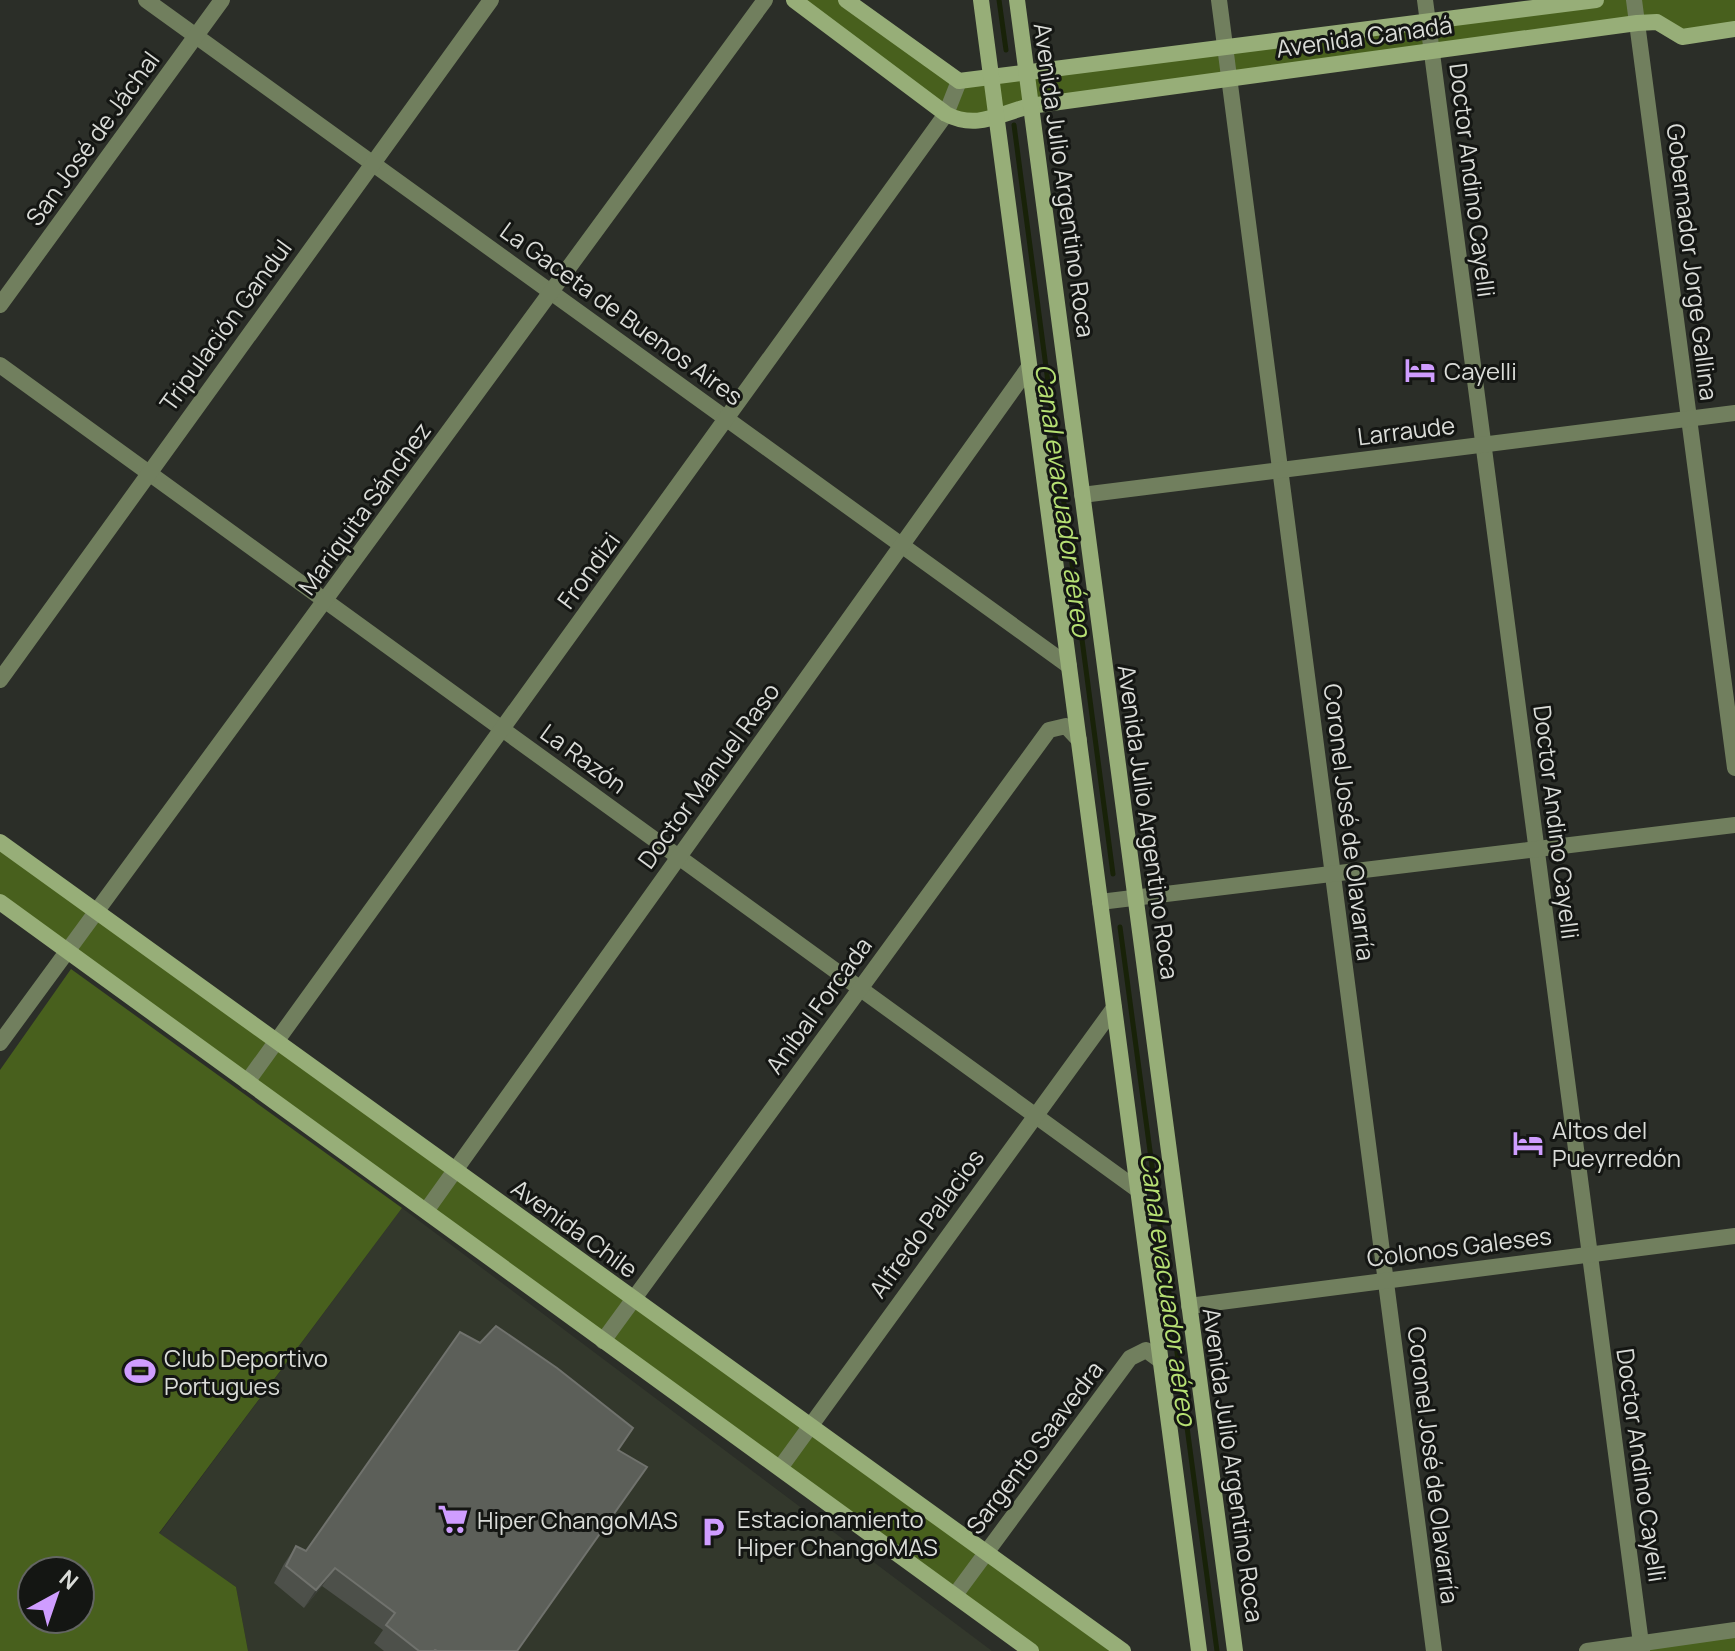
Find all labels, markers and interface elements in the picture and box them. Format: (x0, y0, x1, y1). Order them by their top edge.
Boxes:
street label: Avenida Canadá (1274, 7, 1454, 65)
street label: Avenida Julio Argentino Roca (1027, 21, 1103, 339)
street label: San José de Jáchal (18, 44, 166, 232)
street label: Doctor Andino Cayelli (1442, 61, 1504, 299)
street label: Gobernador Jorge Gallina (1660, 122, 1726, 402)
street label: La Gaceta de Buenos Aires (494, 214, 750, 412)
street label: Tripulación Gandul (151, 232, 299, 418)
hotel icon: Cayelli (1403, 353, 1437, 387)
place label: Cayelli (1444, 354, 1517, 387)
water label: Canal evacuador aéreo (1027, 361, 1101, 640)
street label: Larraude (1355, 408, 1457, 452)
street label: Mariquita Sánchez (290, 415, 438, 601)
street label: Frondizi (549, 525, 627, 615)
street label: Avenida Julio Argentino Roca (1111, 663, 1187, 981)
street label: Doctor Manuel Raso (629, 675, 787, 875)
street label: Coronel José de Olavarría (1317, 681, 1383, 963)
street label: Doctor Andino Cayelli (1526, 703, 1588, 941)
street label: La Razón (534, 716, 634, 800)
street label: Aníbal Forcada (757, 930, 879, 1080)
place label: Altos del Pueyrredón (1552, 1113, 1681, 1174)
hotel icon: Altos del Pueyrredón (1511, 1126, 1545, 1160)
street label: Alfredo Palacios (861, 1142, 991, 1304)
water label: Canal evacuador aéreo (1132, 1150, 1206, 1429)
street label: Avenida Chile (505, 1171, 645, 1285)
street label: Colonos Galeses (1365, 1218, 1553, 1274)
street label: Avenida Julio Argentino Roca (1196, 1306, 1272, 1624)
street label: Coronel José de Olavarría (1401, 1324, 1467, 1606)
place label: Club Deportivo Portugues (164, 1341, 328, 1402)
street label: Doctor Andino Cayelli (1609, 1346, 1675, 1584)
sports icon: Club Deportivo Portugues (123, 1354, 157, 1388)
street label: Sargento Saavedra (958, 1354, 1110, 1540)
supermarket icon: Hiper ChangoMAS (436, 1502, 470, 1536)
place label: Estacionamiento Hiper ChangoMAS (737, 1502, 938, 1563)
place label: Hiper ChangoMAS (477, 1503, 678, 1536)
parking icon: Estacionamiento Hiper ChangoMAS (696, 1515, 730, 1549)
north arrow (16, 1555, 96, 1635)
text: N (53, 1563, 85, 1596)

